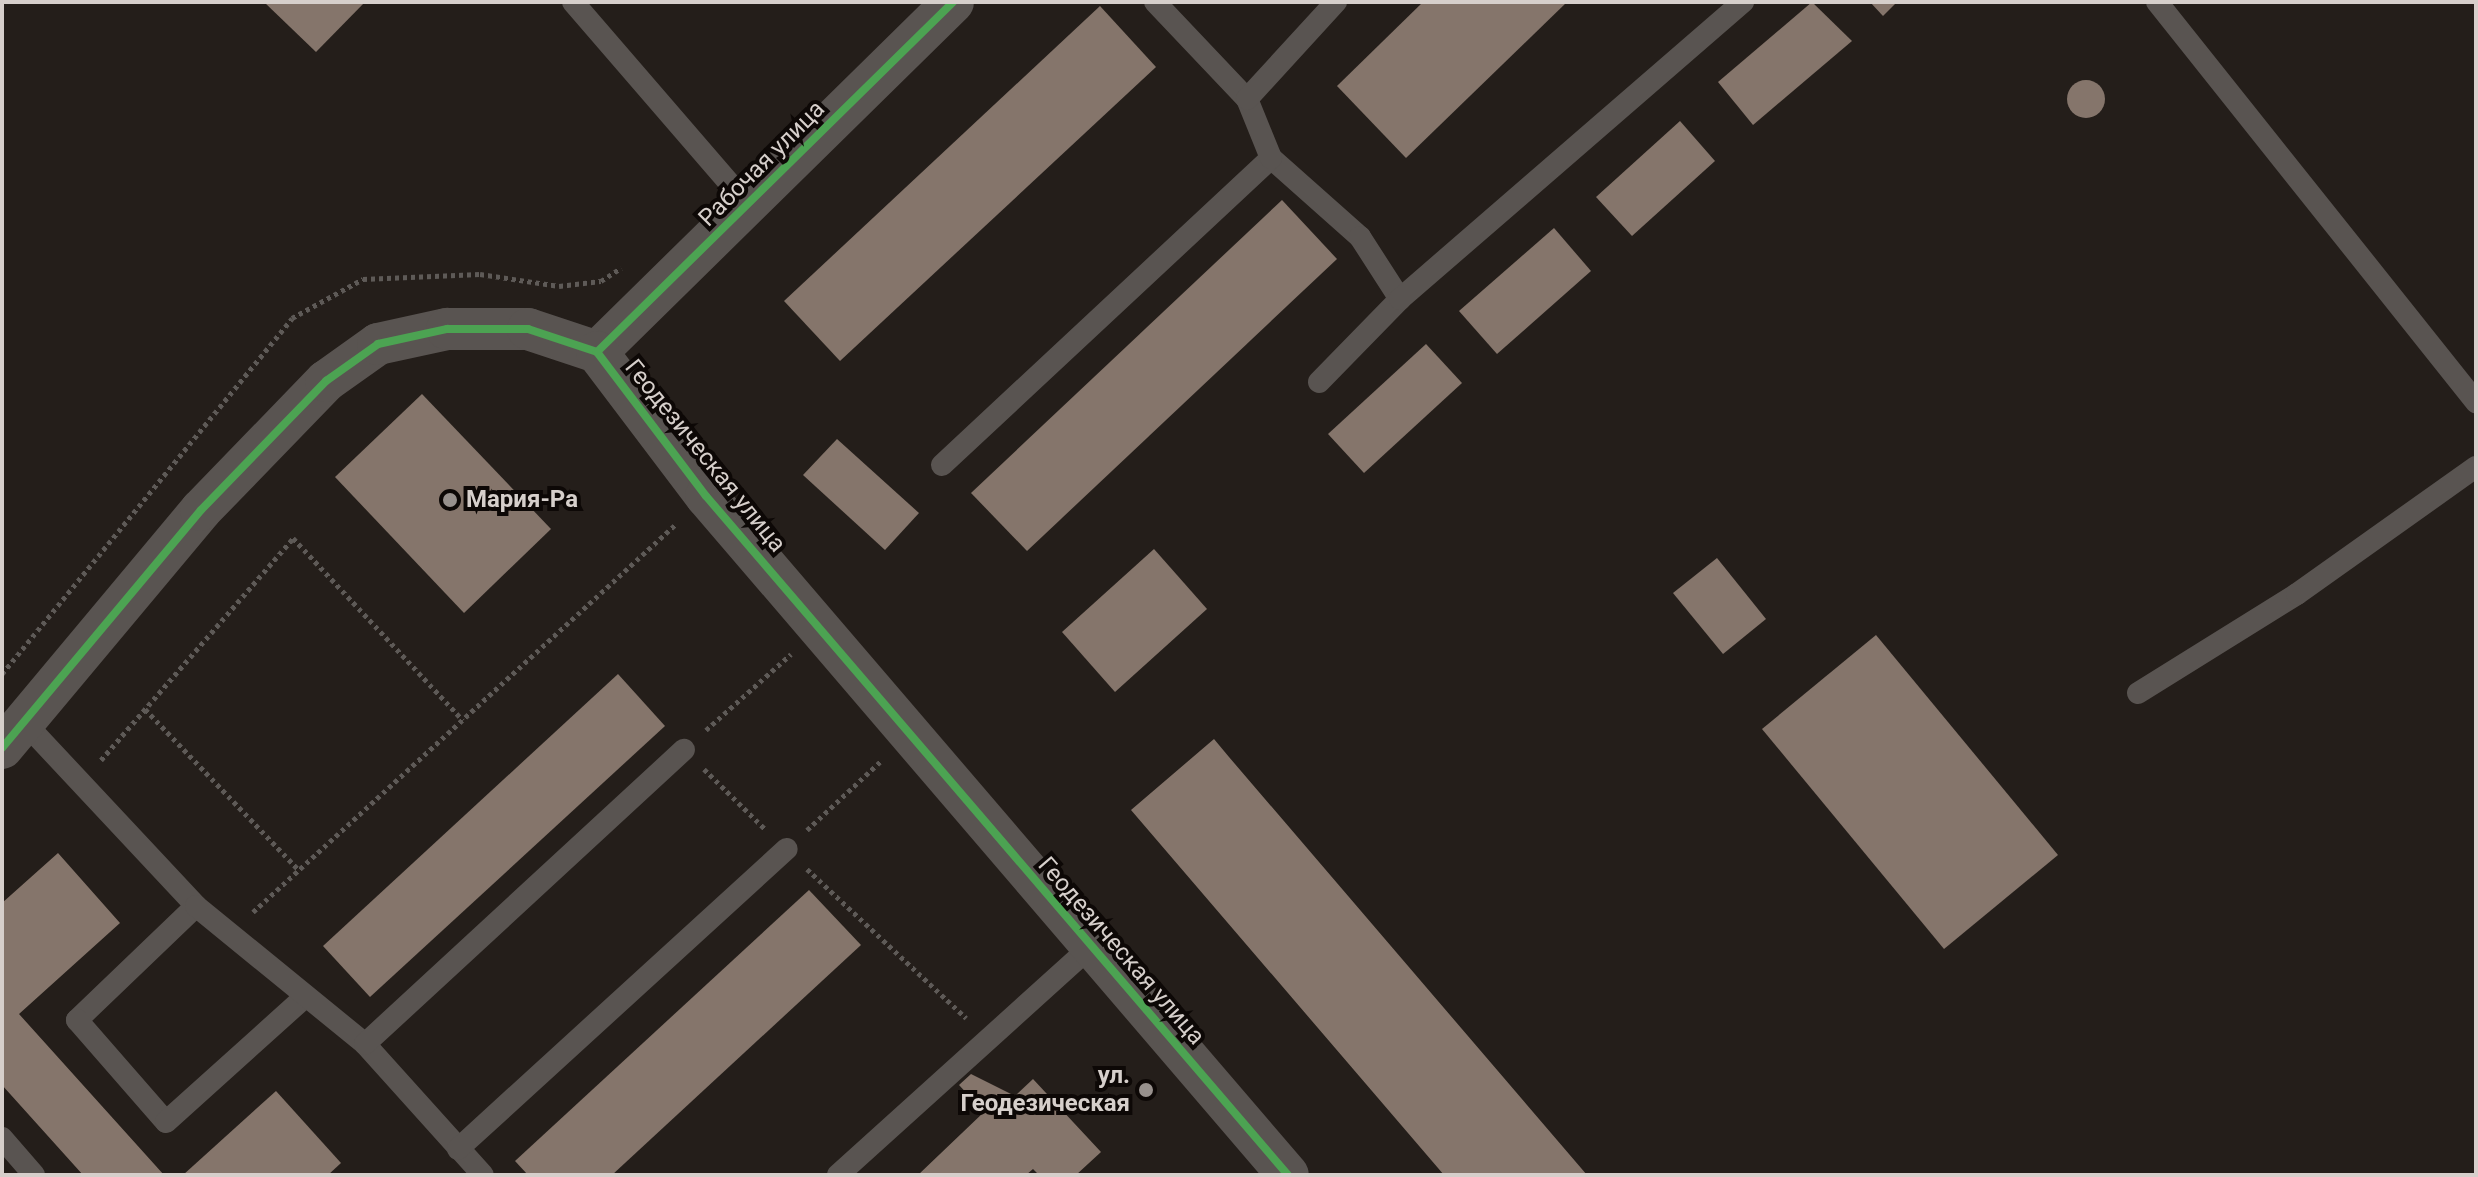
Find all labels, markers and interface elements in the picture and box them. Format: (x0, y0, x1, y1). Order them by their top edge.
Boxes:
street label: Рабочая улица (693, 95, 831, 233)
street label: Геодезическая улица (618, 354, 792, 558)
place label: Мария-Ра (466, 486, 578, 514)
marker: Мария-Ра (441, 491, 459, 509)
street label: Геодезическая улица (1032, 851, 1210, 1051)
place label: ул. Геодезическая (960, 1062, 1130, 1118)
marker: ул. Геодезическая (1137, 1081, 1155, 1099)

